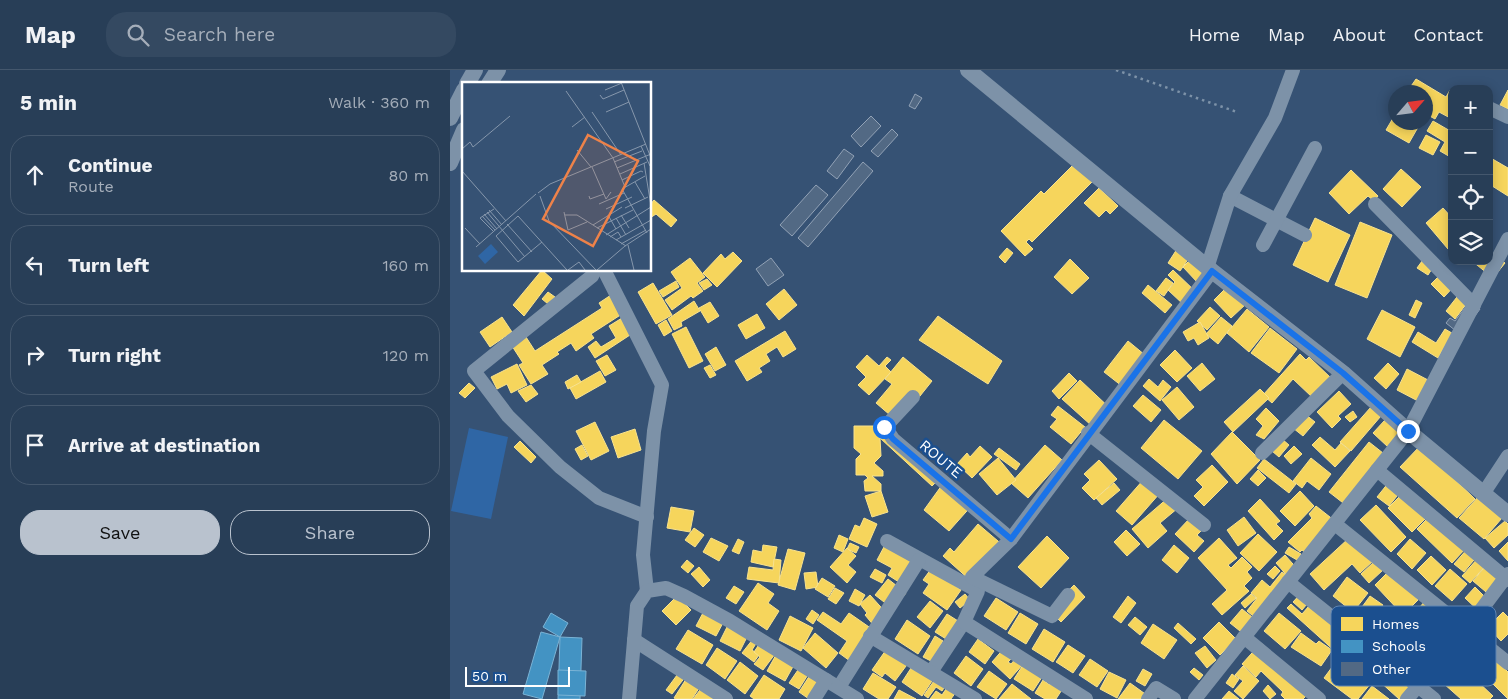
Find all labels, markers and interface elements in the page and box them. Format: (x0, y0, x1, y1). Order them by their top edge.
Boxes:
search box (106, 12, 456, 57)
text: Map (25, 21, 76, 49)
icon: search (124, 21, 152, 49)
text: Search here (164, 23, 275, 46)
text: Home (1189, 24, 1240, 45)
text: Map (1268, 24, 1305, 45)
text: About (1333, 24, 1385, 45)
text: Contact (1413, 24, 1483, 45)
inset map (462, 82, 651, 271)
north arrow (1388, 85, 1433, 130)
map controls (1448, 85, 1493, 265)
button: + (1448, 85, 1493, 130)
text: 5 min (20, 90, 77, 115)
text: Walk · 360 m (328, 93, 430, 112)
button: − (1448, 130, 1493, 175)
text: Continue (68, 154, 152, 177)
icon: ahead (21, 161, 49, 189)
text: 80 m (388, 166, 429, 185)
button: locate (1448, 175, 1493, 220)
text: Route (68, 177, 114, 196)
button: layers (1448, 220, 1493, 265)
icon: left (21, 251, 49, 279)
text: Turn left (68, 254, 149, 277)
text: 160 m (382, 256, 429, 275)
icon: right (21, 341, 49, 369)
text: Turn right (68, 344, 161, 367)
text: 120 m (383, 346, 429, 365)
route start (873, 416, 896, 439)
route end (1397, 420, 1420, 443)
icon: arrive (21, 431, 49, 459)
text: Arrive at destination (68, 434, 260, 457)
street label: ROUTE (916, 436, 966, 482)
button: Save (20, 510, 220, 555)
button: Share (230, 510, 430, 555)
legend (1331, 606, 1496, 686)
text: Homes (1372, 616, 1419, 632)
text: Schools (1372, 638, 1426, 654)
text: Other (1372, 661, 1411, 677)
scale bar (465, 664, 570, 687)
text: 50 m (472, 668, 507, 684)

